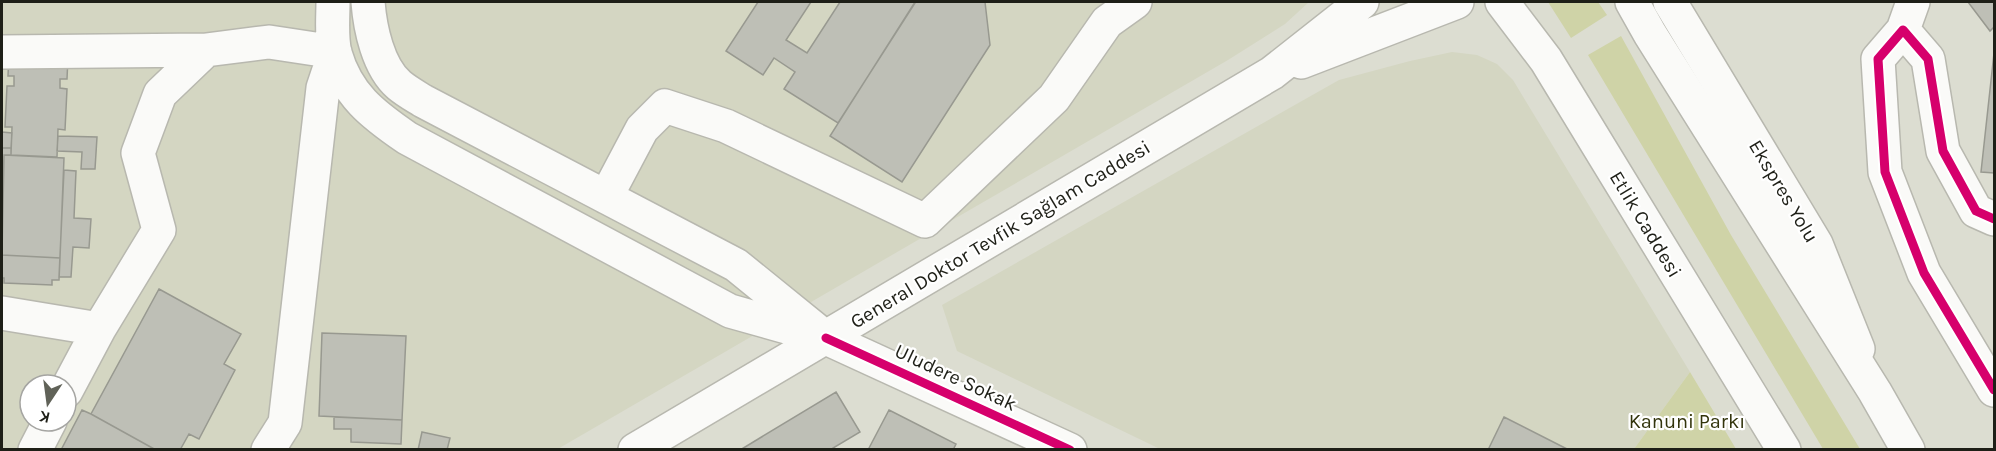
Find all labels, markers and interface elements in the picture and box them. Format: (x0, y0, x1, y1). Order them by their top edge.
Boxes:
street label: General Doktor Tevfik Sağlam Caddesi (846, 136, 1154, 333)
street label: Ekspres Yolu (1744, 136, 1823, 247)
street label: Etlik Caddesi (1605, 167, 1686, 282)
street label: Uludere Sokak (891, 339, 1020, 416)
north arrow (18, 373, 78, 433)
text: K (37, 407, 52, 428)
park label: Kanuni Parkı (1629, 410, 1745, 433)

